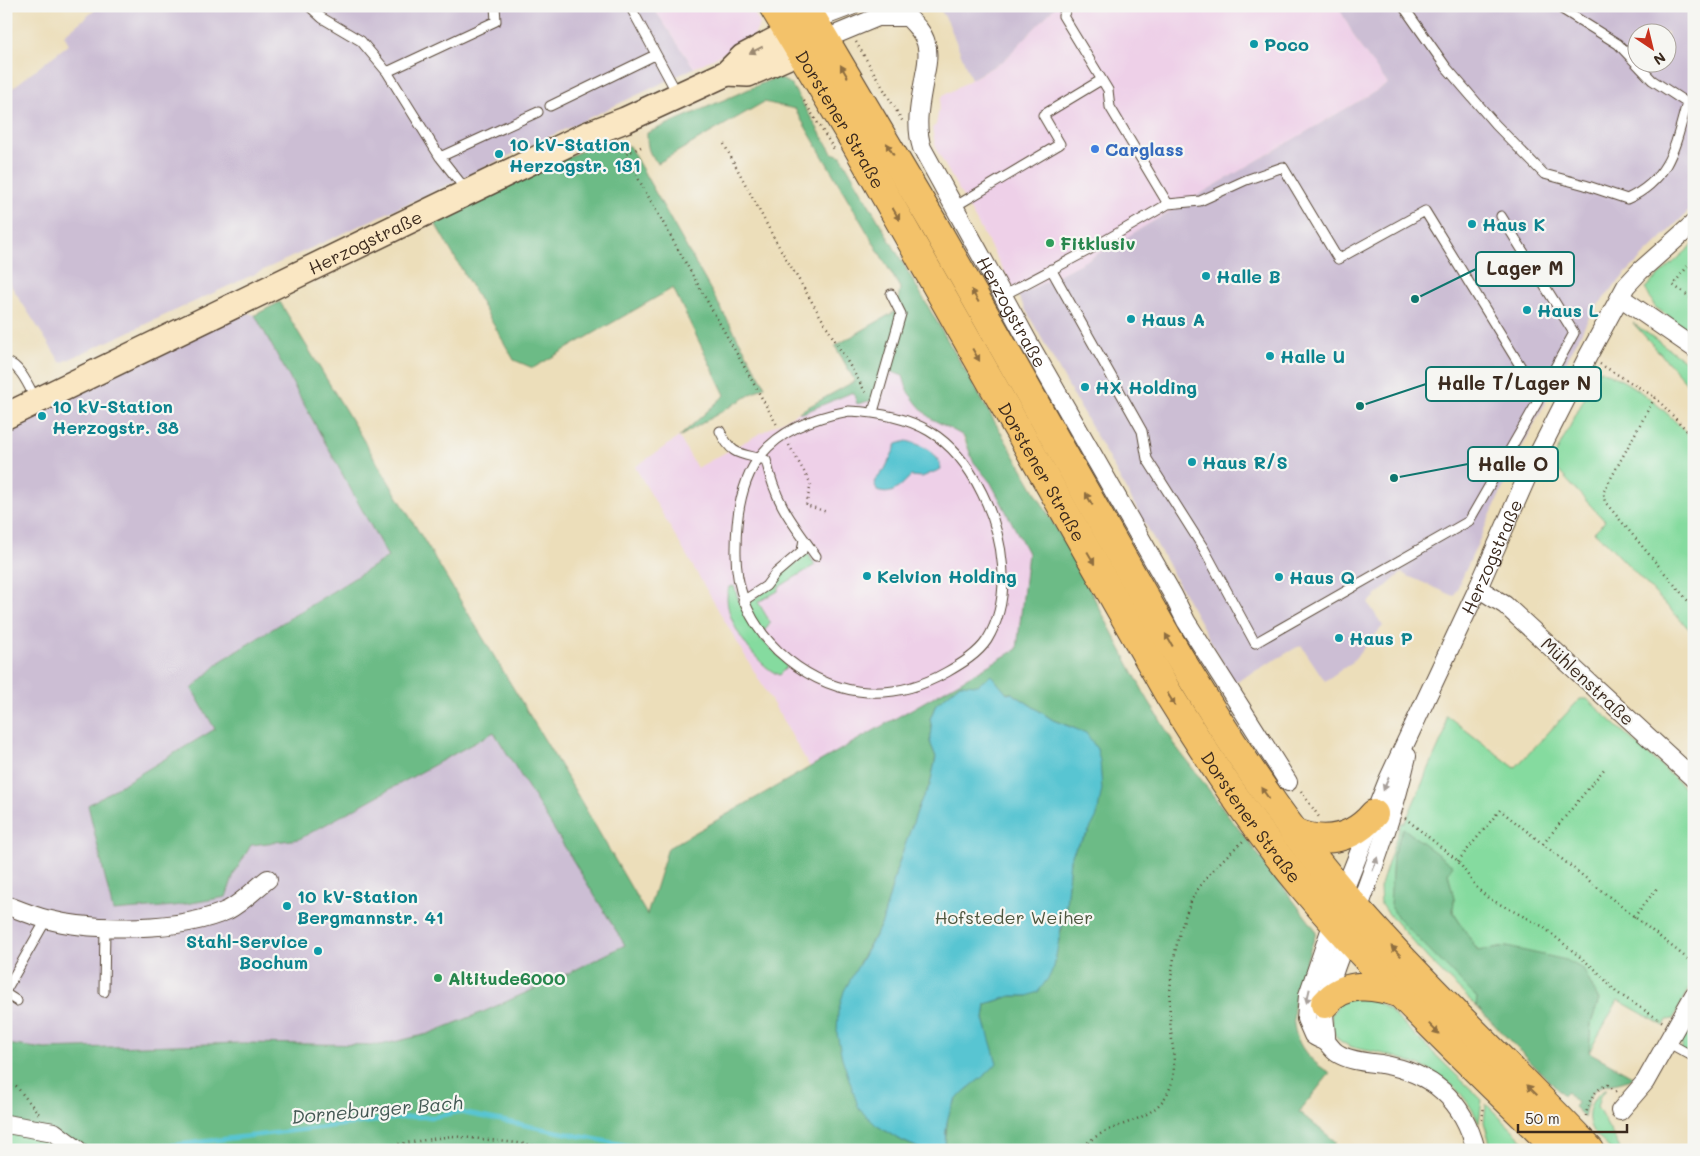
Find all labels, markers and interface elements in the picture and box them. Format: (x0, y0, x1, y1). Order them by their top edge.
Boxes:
north arrow (1628, 22, 1678, 72)
place label: Poco (1264, 32, 1309, 56)
marker: Poco (1248, 38, 1260, 50)
one-way arrow (748, 46, 763, 54)
street label: Dorstener Straße (790, 46, 891, 193)
text: N (1650, 48, 1670, 70)
one-way arrow (839, 64, 848, 77)
place label: 10 kV-Station Herzogstr. 131 (509, 132, 641, 177)
place label: Carglass (1105, 137, 1184, 161)
one-way arrow (885, 142, 894, 155)
marker: Carglass (1089, 143, 1101, 155)
marker: 10 kV-Station Herzogstr. 131 (493, 148, 505, 160)
street label: Herzogstraße (304, 204, 426, 280)
one-way arrow (892, 207, 900, 222)
place label: Haus K (1482, 212, 1545, 236)
marker: Haus K (1466, 218, 1478, 230)
place label: Fitklusiv (1060, 231, 1136, 255)
marker: Fitklusiv (1044, 237, 1056, 249)
street label: Herzogstraße (972, 252, 1052, 372)
callout: Lager M (1476, 252, 1574, 286)
text: Lager M (1486, 255, 1564, 280)
place label: Halle B (1216, 264, 1281, 288)
marker: Halle B (1200, 270, 1212, 282)
one-way arrow (971, 289, 979, 304)
place label: Haus L (1537, 298, 1599, 322)
marker: Haus L (1521, 304, 1533, 316)
place label: Haus A (1141, 307, 1205, 331)
marker: Haus A (1125, 313, 1137, 325)
place label: Halle U (1280, 344, 1345, 368)
one-way arrow (972, 348, 980, 363)
marker: Halle U (1264, 350, 1276, 362)
callout: Halle T/Lager N (1426, 367, 1601, 401)
text: Halle T/Lager N (1437, 370, 1591, 395)
place label: HX Holding (1095, 375, 1197, 399)
marker: HX Holding (1079, 381, 1091, 393)
place label: 10 kV-Station Herzogstr. 38 (52, 394, 179, 439)
street label: Dorstener Straße (993, 398, 1091, 546)
marker: 10 kV-Station Herzogstr. 38 (36, 410, 48, 422)
callout: Halle O (1468, 447, 1558, 481)
place label: Haus R/S (1202, 450, 1288, 474)
text: Halle O (1478, 451, 1548, 476)
marker: Haus R/S (1186, 456, 1198, 468)
one-way arrow (1085, 492, 1093, 506)
street label: Herzogstraße (1455, 495, 1528, 618)
one-way arrow (1087, 550, 1095, 565)
place label: Kelvion Holding (877, 564, 1017, 588)
place label: Haus Q (1289, 565, 1355, 589)
marker: Kelvion Holding (861, 570, 873, 582)
marker: Haus Q (1273, 571, 1285, 583)
place label: Haus P (1349, 626, 1413, 650)
street label: Mühlenstraße (1536, 631, 1640, 731)
marker: Haus P (1333, 632, 1345, 644)
one-way arrow (1164, 634, 1173, 647)
one-way arrow (1167, 692, 1176, 705)
street label: Dorstener Straße (1196, 747, 1307, 888)
one-way arrow (1382, 777, 1390, 791)
one-way arrow (1260, 786, 1270, 799)
one-way arrow (1371, 856, 1379, 871)
place label: 10 kV-Station Bergmannstr. 41 (297, 884, 444, 929)
marker: 10 kV-Station Bergmannstr. 41 (281, 900, 293, 912)
park label: Hofsteder Weiher (935, 905, 1093, 929)
place label: Stahl-Service Bochum (186, 929, 308, 974)
marker: Stahl-Service Bochum (312, 945, 324, 957)
one-way arrow (1390, 945, 1402, 957)
place label: Altitude6000 (448, 966, 566, 990)
marker: Altitude6000 (432, 972, 444, 984)
one-way arrow (1304, 988, 1312, 1003)
one-way arrow (1428, 1023, 1440, 1035)
one-way arrow (1526, 1084, 1538, 1096)
water label: Dorneburger Bach (290, 1089, 464, 1129)
scale bar (1518, 1101, 1626, 1133)
text: 50 m (1525, 1108, 1560, 1128)

